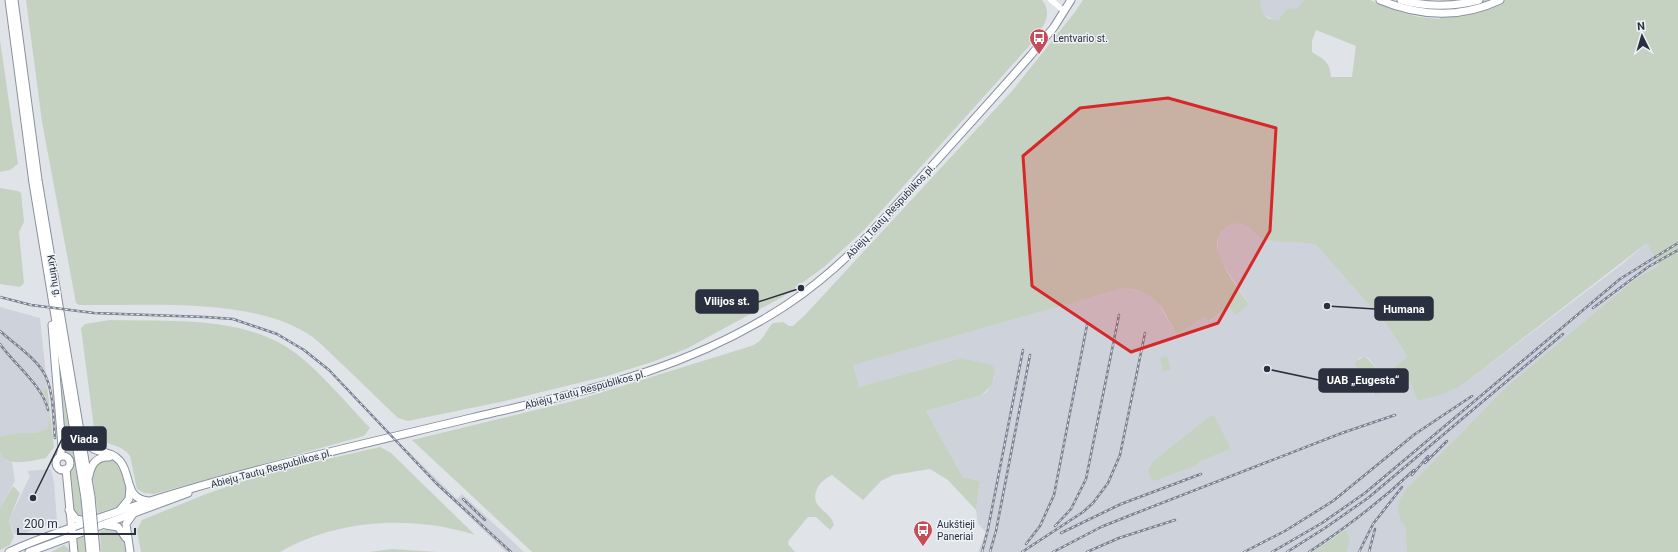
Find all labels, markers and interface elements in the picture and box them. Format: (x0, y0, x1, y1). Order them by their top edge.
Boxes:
north arrow (1622, 16, 1662, 56)
text: N (1637, 20, 1646, 33)
bus stop icon: Lentvario st. (1028, 27, 1050, 55)
place label: Lentvario st. (1053, 33, 1108, 44)
street label: Abiejų Tautų Respublikos pl. (844, 162, 937, 261)
street label: Kirtimų g. (45, 254, 64, 298)
callout: Vilijos st. (696, 290, 758, 313)
text: Vilijos st. (704, 295, 750, 308)
callout: Humana (1375, 297, 1433, 320)
text: Humana (1383, 303, 1425, 316)
street label: Abiejų Tautų Respublikos pl. (523, 368, 647, 411)
callout: UAB „Eugesta“ (1319, 369, 1408, 392)
text: UAB „Eugesta“ (1327, 374, 1400, 387)
callout: Viada (62, 427, 106, 450)
text: Viada (70, 433, 98, 446)
street label: Abiejų Tautų Respublikos pl. (209, 447, 333, 490)
scale bar (18, 510, 135, 536)
text: 200 m (24, 517, 58, 531)
bus stop icon: Aukštieji Paneriai (912, 519, 934, 547)
place label: Aukštieji Paneriai (937, 519, 975, 542)

